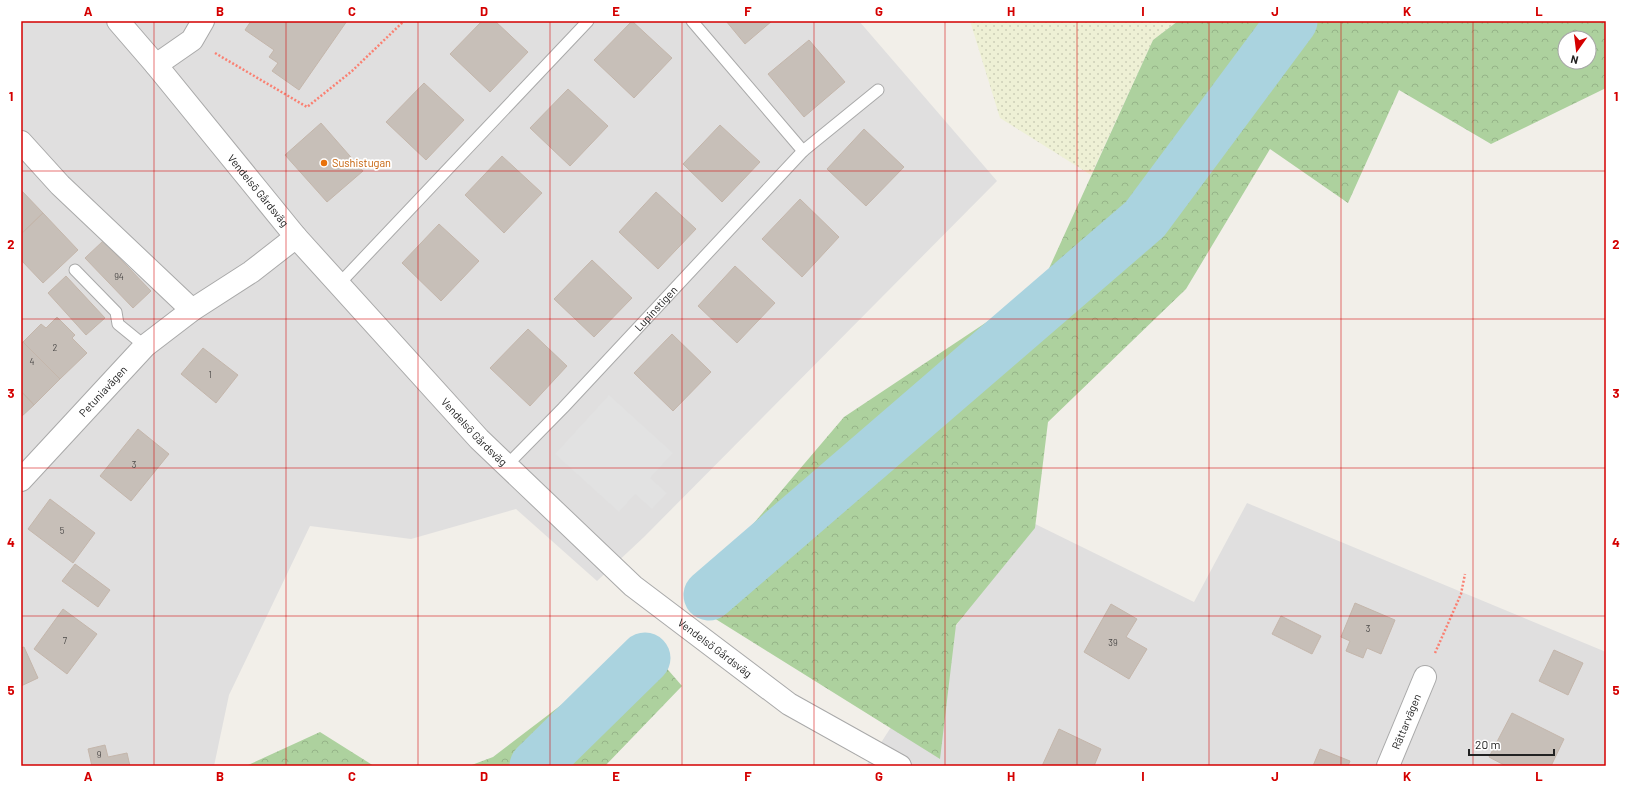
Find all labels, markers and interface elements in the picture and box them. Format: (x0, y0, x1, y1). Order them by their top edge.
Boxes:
text: A (84, 3, 93, 19)
text: B (216, 3, 224, 19)
text: C (348, 3, 356, 19)
text: D (480, 3, 488, 19)
text: E (612, 3, 620, 19)
text: F (744, 3, 752, 19)
text: G (875, 3, 883, 19)
text: H (1007, 3, 1015, 19)
text: I (1141, 3, 1145, 19)
text: J (1271, 3, 1279, 19)
text: K (1403, 3, 1411, 19)
text: L (1535, 3, 1543, 19)
north arrow (1557, 30, 1597, 70)
text: N (1569, 53, 1580, 67)
text: 1 (9, 88, 13, 104)
text: 1 (1614, 88, 1618, 104)
street label: Vendelsö Gårdsväg (225, 151, 292, 229)
place label: Sushistugan (332, 156, 391, 169)
marker: Sushistugan (319, 158, 329, 168)
text: 2 (7, 236, 15, 252)
text: 2 (1612, 236, 1620, 252)
house number: 94 (114, 271, 124, 282)
street label: Lupinstigen (631, 283, 680, 333)
house number: 2 (53, 342, 58, 353)
house number: 4 (30, 356, 35, 367)
street label: Petuniavägen (76, 363, 130, 419)
house number: 1 (208, 369, 212, 380)
text: 3 (7, 385, 15, 401)
text: 3 (1612, 385, 1620, 401)
street label: Vendelsö Gårdsväg (439, 395, 510, 468)
house number: 3 (132, 459, 137, 470)
house number: 5 (60, 525, 65, 536)
text: 4 (7, 534, 15, 550)
text: 4 (1612, 534, 1620, 550)
street label: Vendelsö Gårdsväg (676, 615, 755, 680)
house number: 3 (1366, 623, 1371, 634)
house number: 7 (63, 635, 68, 646)
house number: 39 (1108, 637, 1118, 648)
text: 5 (7, 682, 15, 698)
text: 5 (1612, 682, 1620, 698)
street label: Rättarvägen (1389, 692, 1423, 751)
scale bar (1469, 731, 1554, 757)
text: 20 m (1475, 737, 1501, 751)
house number: 9 (97, 749, 102, 760)
text: A (84, 768, 93, 784)
text: B (216, 768, 224, 784)
text: C (348, 768, 356, 784)
text: D (480, 768, 488, 784)
text: E (612, 768, 620, 784)
text: F (744, 768, 752, 784)
text: G (875, 768, 883, 784)
text: H (1007, 768, 1015, 784)
text: I (1141, 768, 1145, 784)
text: J (1271, 768, 1279, 784)
text: K (1403, 768, 1411, 784)
text: L (1535, 768, 1543, 784)

